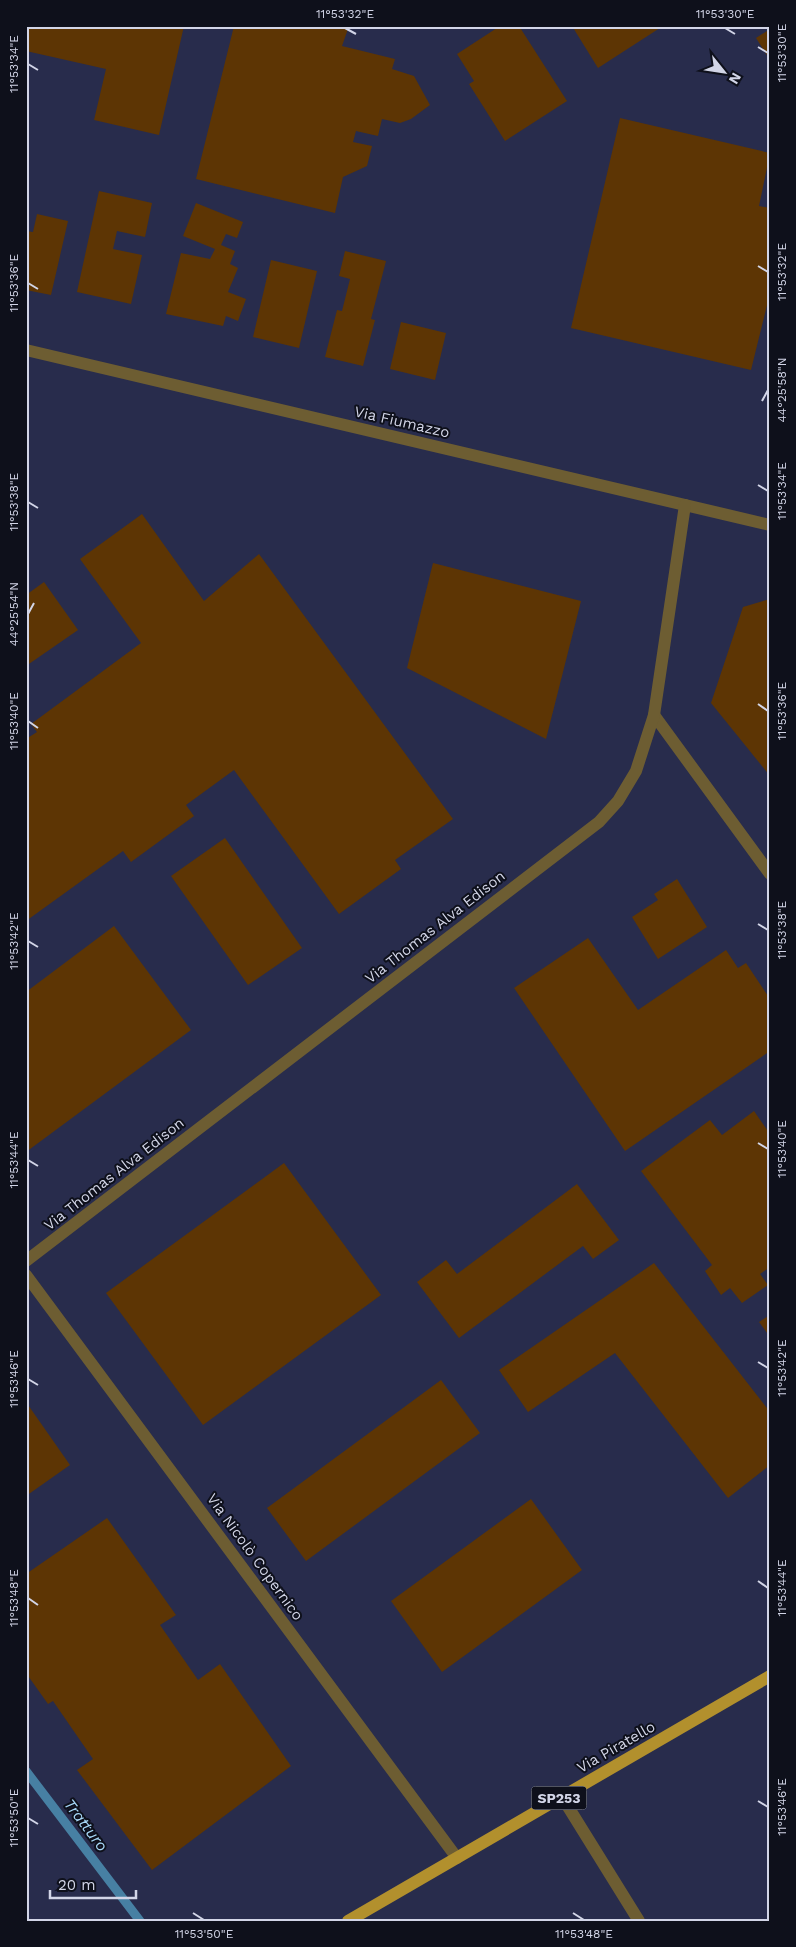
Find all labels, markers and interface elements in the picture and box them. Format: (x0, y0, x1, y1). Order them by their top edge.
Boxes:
text: 11°53'32"E (316, 7, 374, 21)
text: 11°53'30"E (696, 7, 755, 21)
text: 11°53'30"E (775, 23, 789, 82)
text: 11°53'34"E (7, 35, 21, 93)
north arrow (698, 48, 748, 98)
text: N (726, 70, 745, 87)
text: 11°53'32"E (775, 243, 789, 301)
text: 11°53'36"E (7, 253, 21, 312)
text: 44°25'58"N (775, 358, 789, 423)
street label: Via Fiumazzo (353, 402, 451, 442)
text: 11°53'34"E (775, 462, 789, 520)
text: 11°53'38"E (7, 472, 21, 531)
text: 44°25'54"N (7, 582, 21, 646)
text: 11°53'36"E (775, 681, 789, 740)
text: 11°53'40"E (7, 692, 21, 750)
street label: Via Thomas Alva Edison (361, 867, 509, 987)
text: 11°53'38"E (775, 900, 789, 959)
text: 11°53'42"E (7, 912, 21, 970)
street label: Via Thomas Alva Edison (40, 1114, 188, 1234)
text: 11°53'40"E (775, 1120, 789, 1178)
text: 11°53'44"E (7, 1131, 21, 1189)
text: 11°53'42"E (775, 1339, 789, 1397)
text: 11°53'46"E (7, 1350, 21, 1408)
street label: Via Nicolò Copernico (203, 1490, 307, 1624)
text: 11°53'44"E (775, 1559, 789, 1617)
text: 11°53'48"E (7, 1569, 21, 1627)
street label: Via Piratello (574, 1717, 658, 1777)
text: 11°53'46"E (775, 1778, 789, 1836)
road number: SP253 (532, 1786, 586, 1810)
text: 11°53'50"E (7, 1788, 21, 1847)
water label: Tratturo (60, 1795, 112, 1855)
scale bar (50, 1867, 136, 1899)
text: 20 m (58, 1876, 96, 1894)
text: 11°53'50"E (175, 1927, 234, 1941)
text: 11°53'48"E (555, 1927, 613, 1941)

